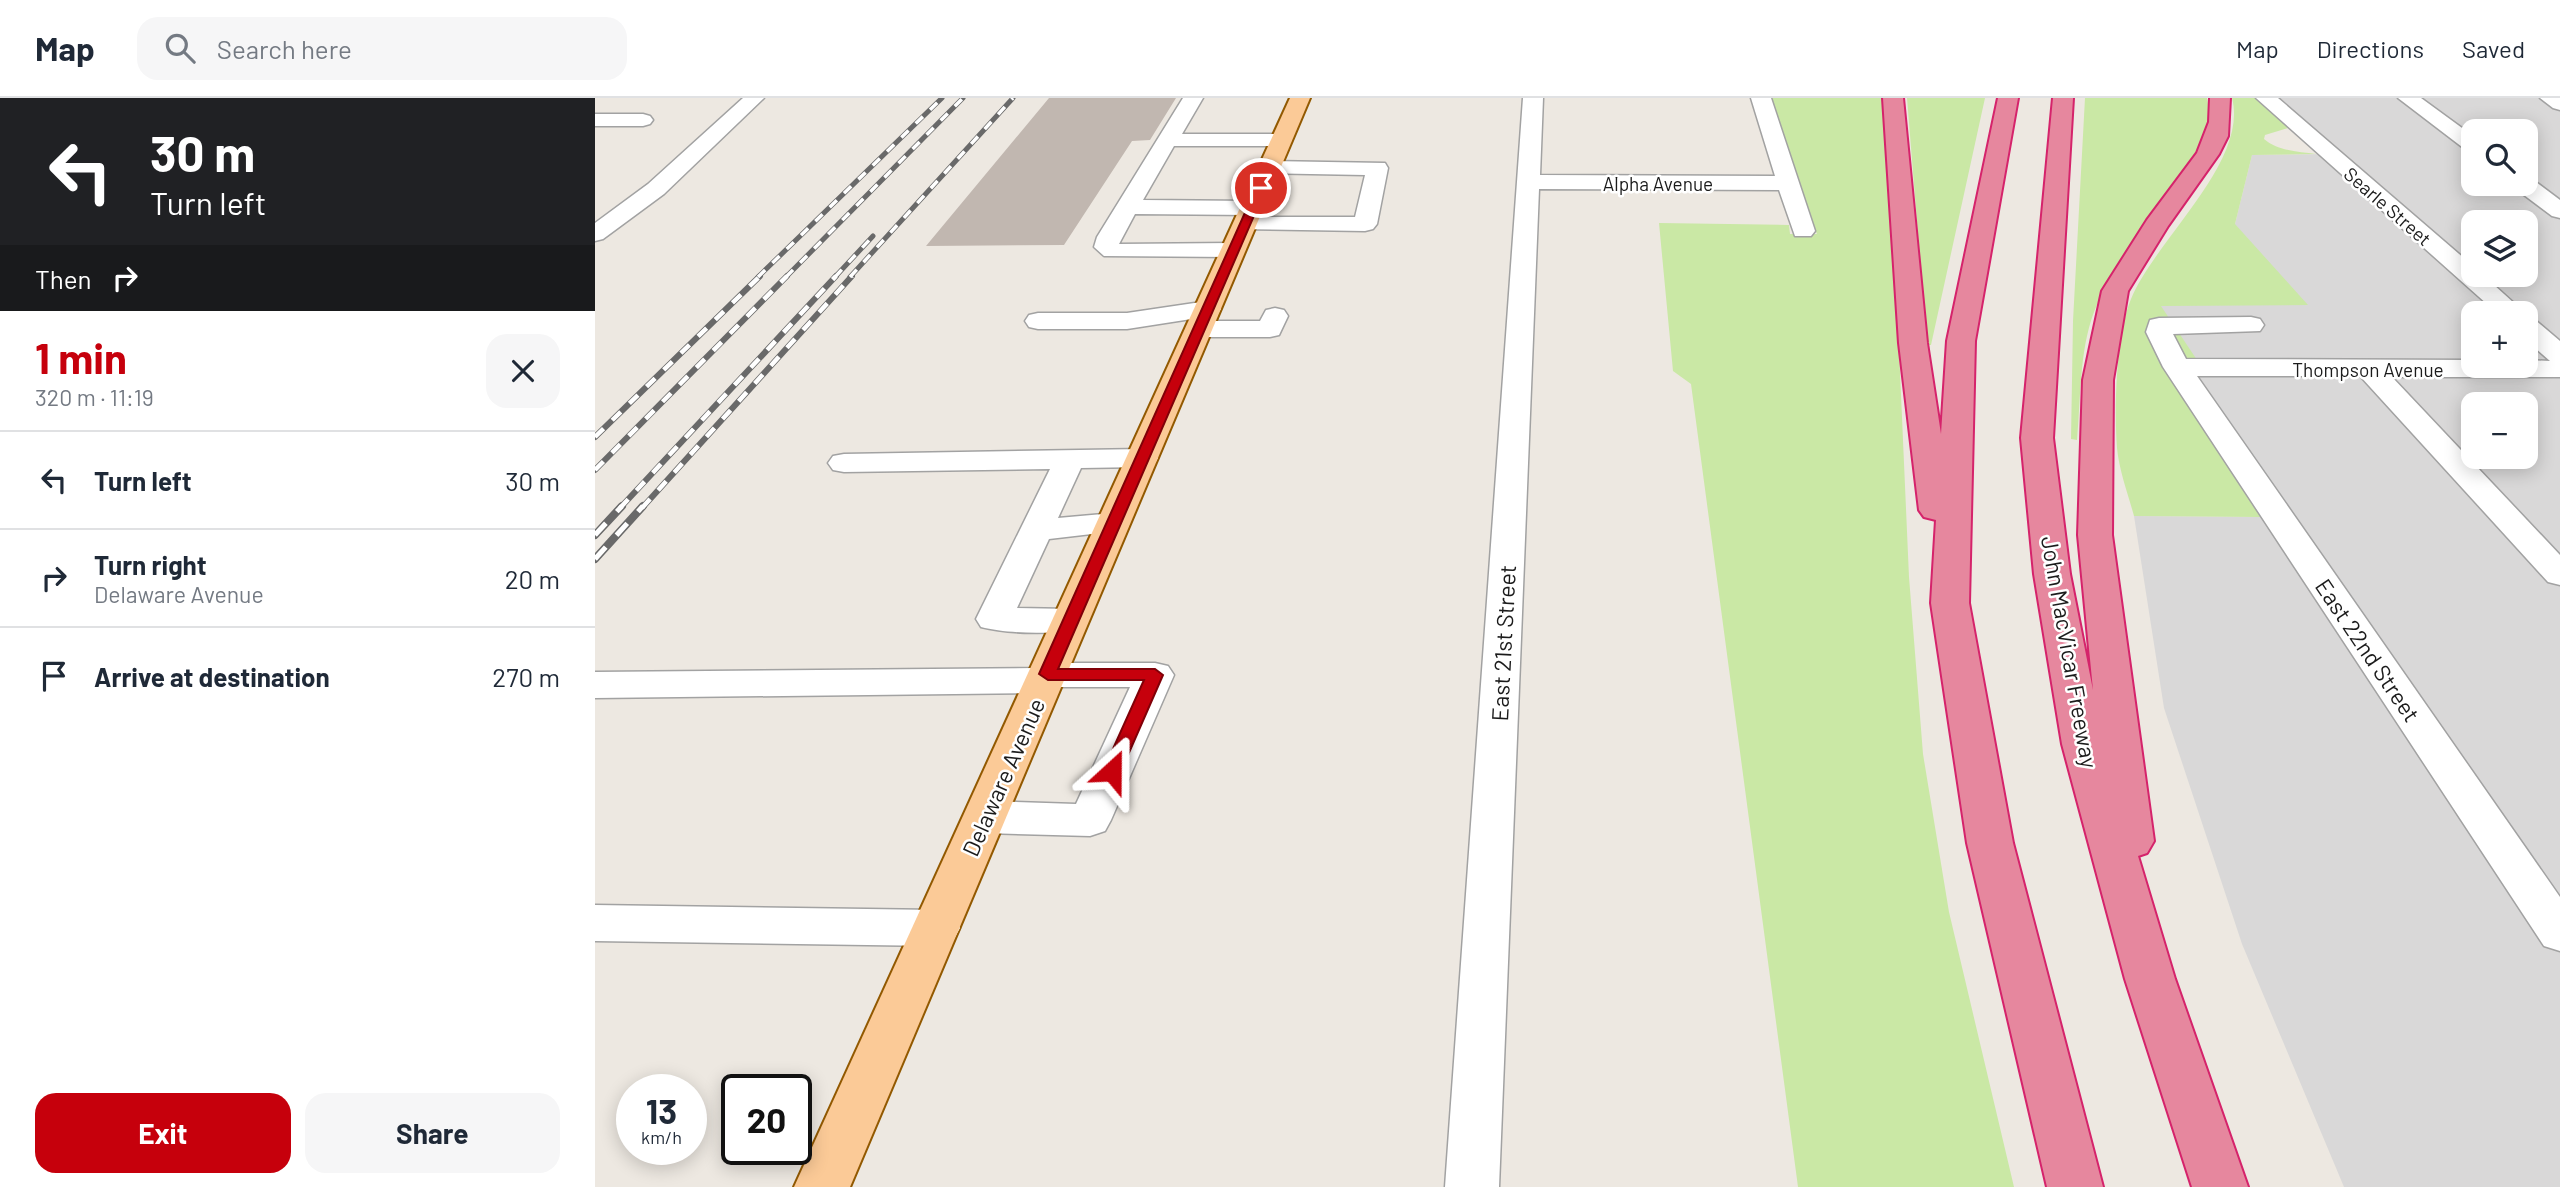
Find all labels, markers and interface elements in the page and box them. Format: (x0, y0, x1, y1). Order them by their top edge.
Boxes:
search box (137, 17, 627, 80)
text: Map (35, 28, 95, 68)
icon: search (161, 29, 199, 67)
text: Search here (217, 33, 352, 64)
text: Map (2236, 34, 2279, 63)
text: Directions (2317, 34, 2424, 63)
text: Saved (2462, 34, 2525, 63)
map controls (2461, 119, 2538, 469)
button: search (2461, 119, 2538, 196)
text: 30 m (150, 123, 255, 182)
icon: left (35, 126, 126, 217)
pin (1231, 158, 1291, 218)
street label: Searle Street (2340, 162, 2436, 250)
icon: arrive (1242, 169, 1280, 207)
street label: Alpha Avenue (1603, 172, 1713, 195)
text: Turn left (150, 183, 267, 221)
button: layers (2461, 210, 2538, 287)
icon: right (106, 259, 144, 297)
text: Then (35, 263, 92, 294)
button: + (2461, 301, 2538, 378)
text: 1 min (35, 332, 127, 382)
button: close (486, 334, 560, 408)
street label: Thompson Avenue (2292, 358, 2444, 381)
text: 320 m · 11:19 (35, 383, 154, 411)
button: − (2461, 392, 2538, 469)
icon: left (35, 461, 73, 499)
text: Turn left (94, 465, 192, 496)
text: 30 m (505, 465, 560, 496)
street label: John MacVicar Freeway (2036, 534, 2104, 771)
text: Turn right (94, 549, 207, 580)
icon: right (35, 559, 73, 597)
text: 20 m (505, 563, 560, 594)
street label: East 21st Street (1485, 564, 1521, 722)
street label: East 22nd Street (2310, 573, 2426, 727)
text: Delaware Avenue (94, 580, 264, 608)
icon: arrive (35, 657, 73, 695)
text: Arrive at destination (94, 661, 330, 692)
text: 270 m (492, 661, 560, 692)
street label: Delaware Avenue (956, 694, 1050, 860)
position arrow (1075, 734, 1149, 808)
speed limit sign: 20 (721, 1074, 812, 1165)
text: 13 (646, 1089, 677, 1131)
button: Exit (35, 1093, 291, 1173)
button: Share (305, 1093, 560, 1173)
text: km/h (641, 1126, 682, 1148)

